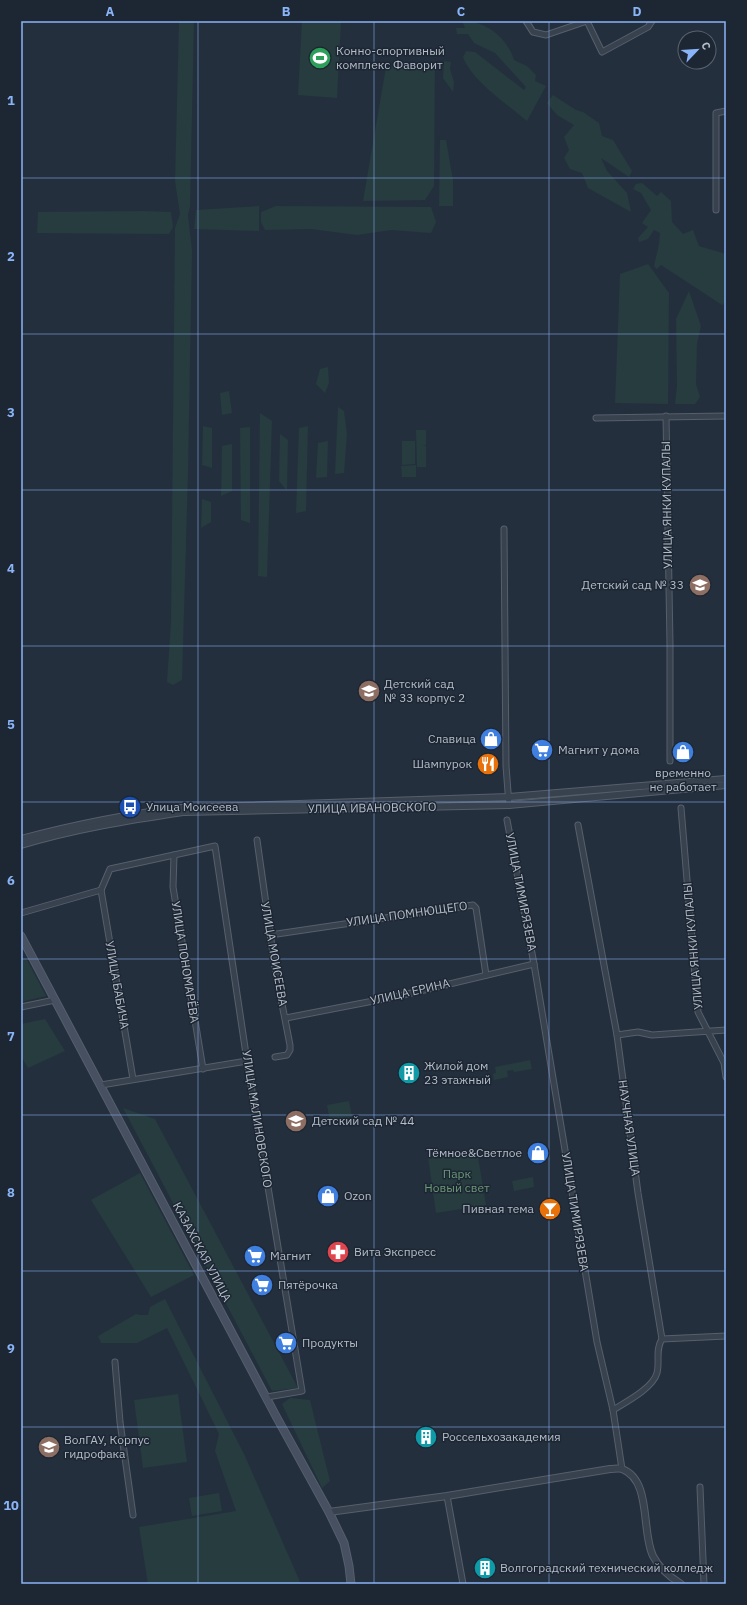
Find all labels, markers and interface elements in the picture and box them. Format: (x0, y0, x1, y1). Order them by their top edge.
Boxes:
text: A (106, 3, 115, 20)
text: B (282, 3, 291, 20)
text: C (457, 3, 466, 20)
text: D (632, 3, 642, 20)
north arrow (677, 30, 717, 70)
text: С (698, 40, 714, 52)
place label: Конно-спортивный комплекс Фаворит (336, 43, 445, 72)
sports icon: Конно-спортивный комплекс Фаворит (307, 45, 333, 71)
text: 1 (7, 92, 15, 109)
text: 2 (7, 248, 15, 265)
text: 3 (7, 404, 15, 421)
street label: УЛИЦА ЯНКИ КУПАЛЫ (658, 441, 675, 569)
text: 4 (7, 560, 15, 577)
school or university icon: Детский сад № 33 (687, 572, 713, 598)
place label: Детский сад № 33 (582, 577, 684, 592)
place label: Детский сад № 33 корпус 2 (384, 676, 465, 705)
school or university icon: Детский сад № 33 корпус 2 (356, 678, 382, 704)
text: 5 (7, 716, 15, 733)
shop icon: Славица (478, 726, 504, 752)
place label: Славица (428, 731, 477, 746)
supermarket icon: Магнит у дома (529, 737, 555, 763)
shop icon: временно не работает (670, 739, 696, 765)
place label: Магнит у дома (558, 742, 640, 757)
restaurant icon: Шампурок (475, 751, 501, 777)
place label: Шампурок (413, 756, 472, 771)
place label: временно не работает (649, 765, 717, 794)
bus stop icon: Улица Моисеева (117, 794, 143, 820)
place label: Улица Моисеева (146, 799, 239, 814)
street label: УЛИЦА ИВАНОВСКОГО (307, 799, 437, 816)
street label: УЛИЦА ТИМИРЯЗЕВА (503, 831, 540, 953)
text: 6 (7, 872, 15, 889)
street label: УЛИЦА ЯНКИ КУПАЛЫ (679, 882, 706, 1010)
street label: УЛИЦА ПОМНЮЩЕГО (345, 898, 468, 929)
street label: УЛИЦА ПОНОМАРЁВА (168, 900, 203, 1024)
street label: УЛИЦА МОИСЕЕВА (258, 900, 291, 1008)
street label: УЛИЦА БАБИЧА (102, 940, 133, 1030)
street label: УЛИЦА ЕРИНА (369, 975, 452, 1008)
text: 7 (7, 1028, 15, 1045)
street label: УЛИЦА МАЛИНОВСКОГО (239, 1049, 276, 1189)
place label: Жилой дом 23 этажный (424, 1058, 491, 1087)
building icon: Жилой дом 23 этажный (396, 1060, 422, 1086)
street label: НАУЧНАЯ УЛИЦА (615, 1079, 644, 1177)
school or university icon: Детский сад № 44 (283, 1108, 309, 1134)
place label: Детский сад № 44 (312, 1113, 414, 1128)
shop icon: Тёмное&Светлое (525, 1140, 551, 1166)
place label: Тёмное&Светлое (426, 1145, 522, 1160)
street label: УЛИЦА ТИМИРЯЗЕВА (559, 1151, 592, 1273)
park label: Парк Новый свет (424, 1166, 490, 1195)
shop icon: Ozon (315, 1183, 341, 1209)
text: 8 (7, 1184, 15, 1201)
place label: Ozon (344, 1188, 371, 1203)
bar icon: Пивная тема (537, 1196, 563, 1222)
street label: КАЗАХСКАЯ УЛИЦА (170, 1199, 235, 1304)
place label: Пивная тема (462, 1201, 535, 1216)
pharmacy icon: Вита Экспресс (325, 1239, 351, 1265)
supermarket icon: Магнит (242, 1243, 268, 1269)
place label: Вита Экспресс (354, 1244, 436, 1259)
place label: Магнит (270, 1248, 311, 1263)
supermarket icon: Пятёрочка (249, 1272, 275, 1298)
place label: Пятёрочка (278, 1277, 338, 1292)
supermarket icon: Продукты (273, 1330, 299, 1356)
place label: Продукты (302, 1335, 358, 1350)
text: 9 (7, 1340, 15, 1357)
building icon: Россельхозакадемия (413, 1424, 439, 1450)
place label: Россельхозакадемия (442, 1429, 561, 1444)
place label: ВолГАУ, Корпус гидрофака (64, 1432, 150, 1461)
school or university icon: ВолГАУ, Корпус гидрофака (36, 1434, 62, 1460)
text: 10 (3, 1497, 19, 1514)
building icon: Волгоградский технический колледж (472, 1555, 498, 1581)
place label: Волгоградский технический колледж (500, 1560, 713, 1575)

